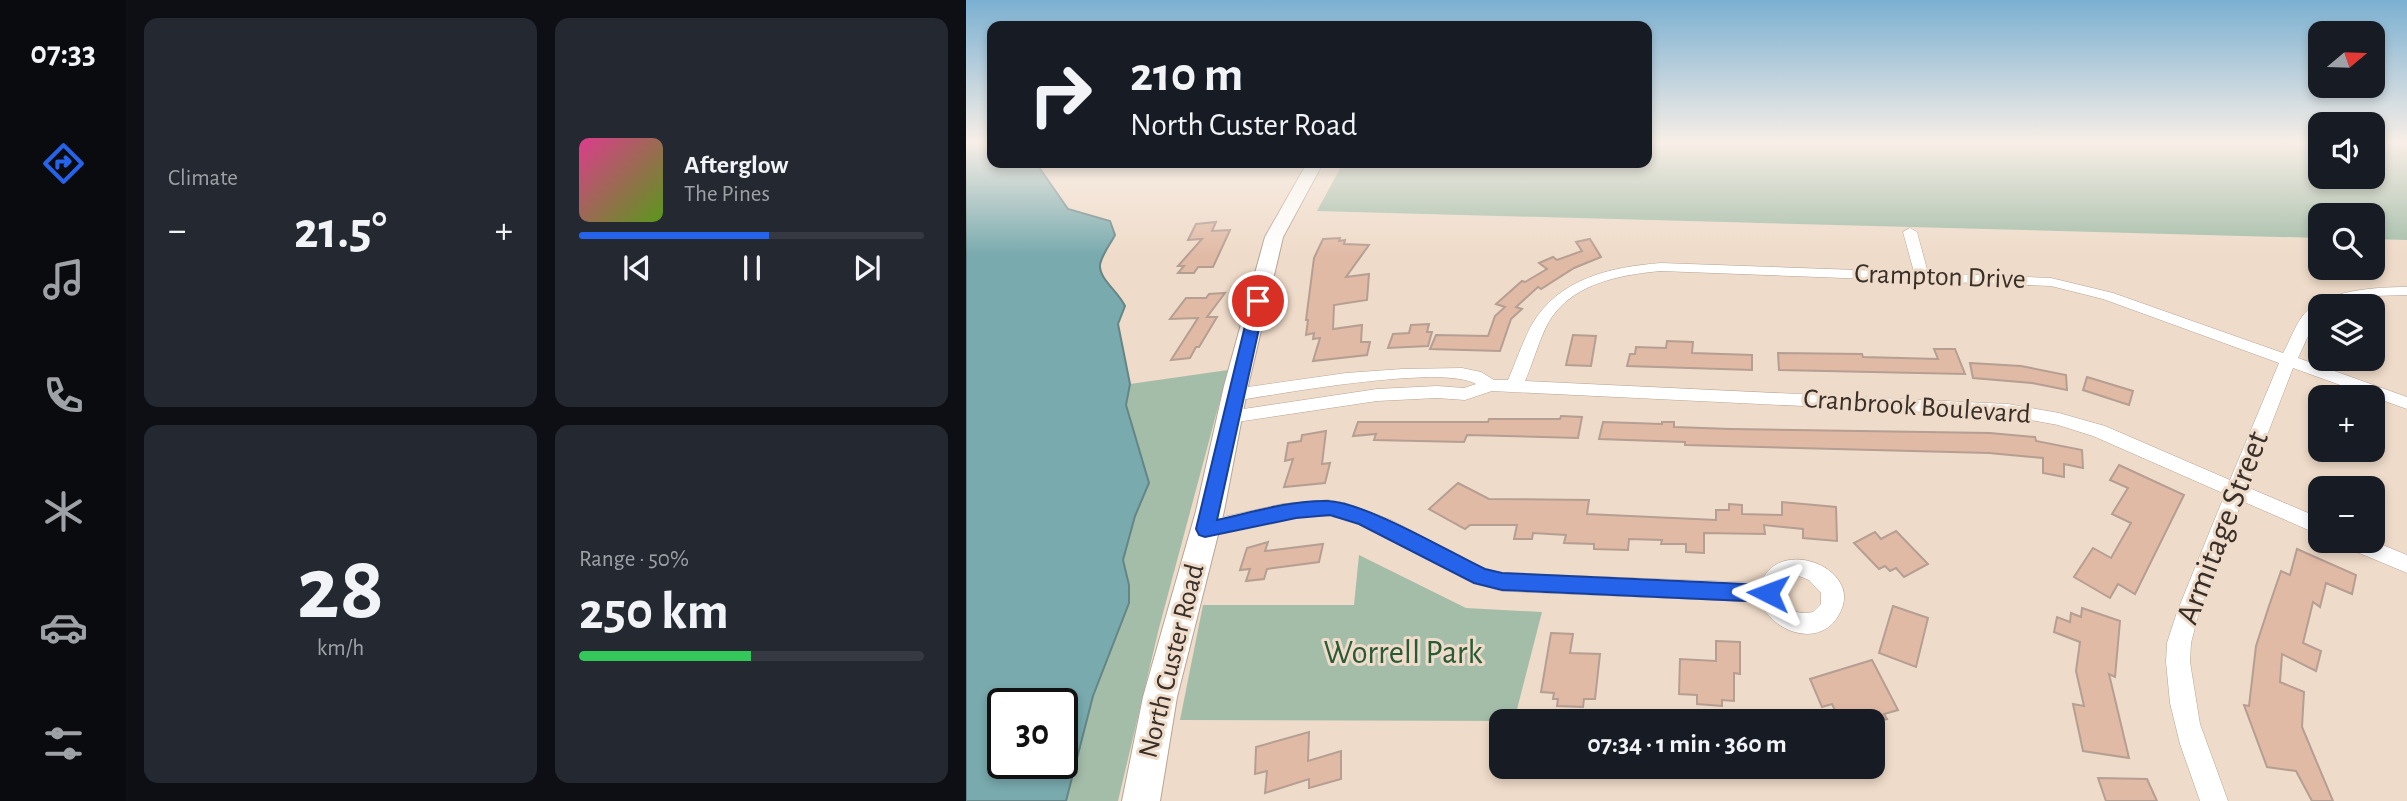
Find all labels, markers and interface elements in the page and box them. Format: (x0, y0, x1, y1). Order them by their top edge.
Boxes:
north arrow (2308, 21, 2385, 98)
map controls (2308, 21, 2385, 553)
text: 07:33 (30, 37, 96, 69)
icon: right (1015, 49, 1106, 140)
text: 210 m (1130, 51, 1243, 100)
text: North Custer Road (1130, 109, 1357, 141)
button: sound (2308, 112, 2385, 189)
icon: directions (39, 139, 88, 188)
text: Afterglow (684, 152, 788, 178)
text: Climate (168, 167, 238, 190)
text: The Pines (684, 183, 770, 206)
button: search (2308, 203, 2385, 280)
text: 21.5° (294, 205, 387, 257)
text: − (168, 212, 186, 250)
text: + (495, 212, 513, 250)
icon: previous (618, 249, 656, 287)
icon: pause (733, 249, 771, 287)
icon: next (848, 249, 886, 287)
icon: music (39, 255, 88, 304)
street label: Crampton Drive (1854, 260, 2026, 294)
pin (1228, 271, 1288, 331)
icon: arrive (1239, 282, 1277, 320)
button: layers (2308, 294, 2385, 371)
icon: phone (39, 371, 88, 420)
street label: Cranbrook Boulevard (1802, 385, 2032, 429)
button: + (2308, 385, 2385, 462)
street label: Armitage Street (2171, 426, 2275, 629)
button: − (2308, 476, 2385, 553)
icon: climate (39, 487, 88, 536)
text: 28 (297, 544, 384, 635)
text: Range · 50% (579, 548, 689, 571)
position arrow (1731, 556, 1805, 630)
street label: North Custer Road (1134, 561, 1210, 761)
text: 250 km (579, 586, 729, 638)
icon: car (39, 603, 88, 652)
text: km/h (317, 637, 364, 660)
park label: Worrell Park (1323, 637, 1483, 670)
speed limit sign: 30 (987, 688, 1078, 779)
icon: filters (39, 719, 88, 768)
text: 07:34 · 1 min · 360 m (1587, 731, 1787, 757)

